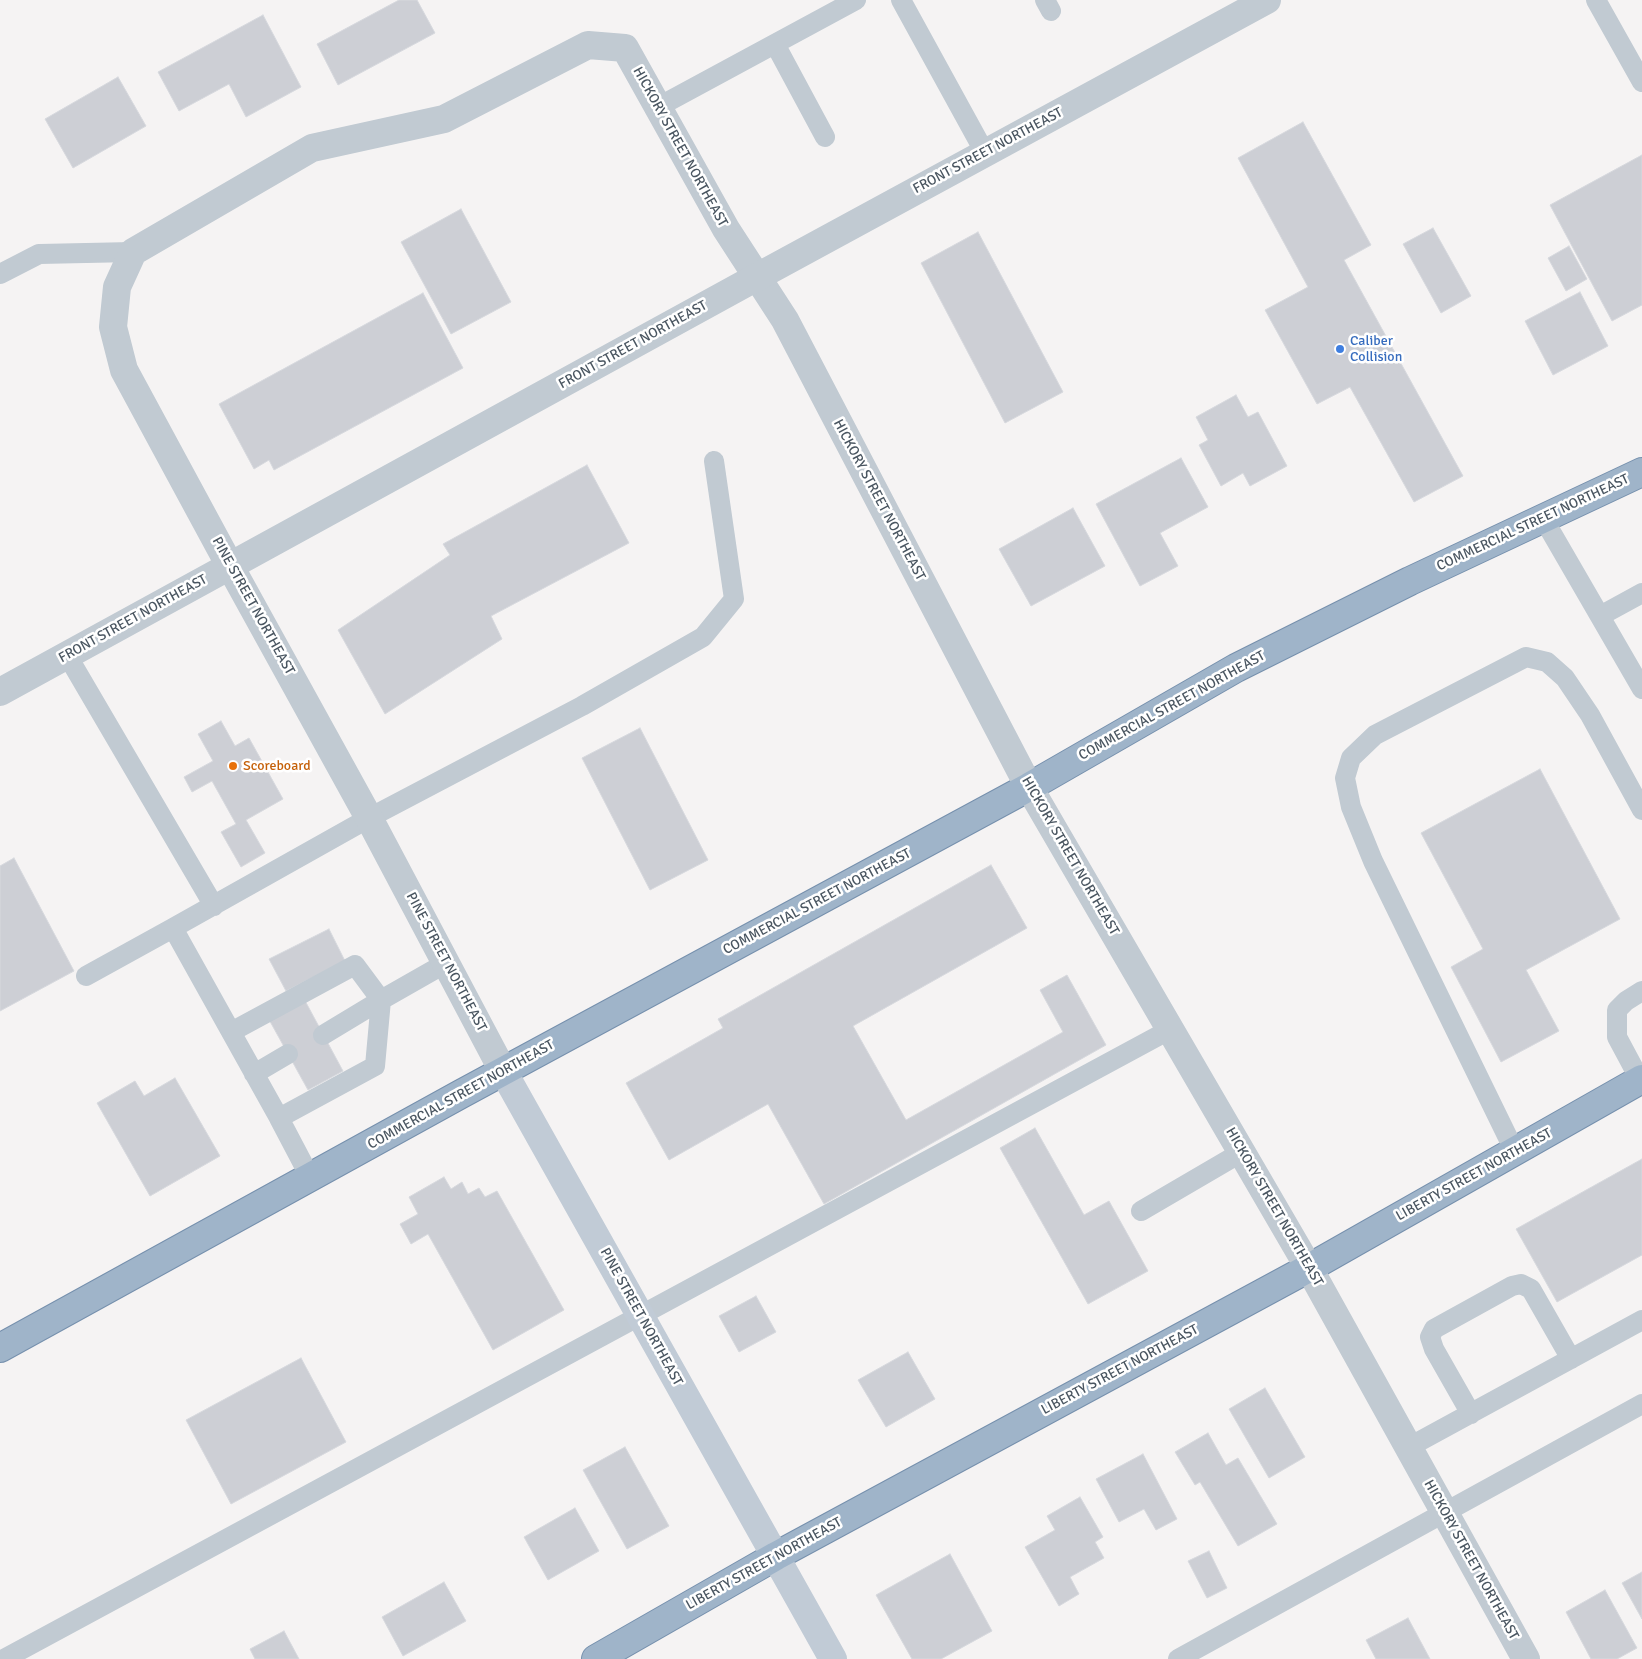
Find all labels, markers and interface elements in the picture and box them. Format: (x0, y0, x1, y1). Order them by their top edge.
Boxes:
street label: HICKORY STREET NORTHEAST (629, 64, 731, 230)
street label: FRONT STREET NORTHEAST (910, 104, 1066, 198)
street label: FRONT STREET NORTHEAST (556, 297, 710, 393)
place label: Caliber Collision (1350, 333, 1402, 366)
marker: Caliber Collision (1334, 343, 1346, 355)
street label: HICKORY STREET NORTHEAST (829, 417, 929, 583)
street label: COMMERCIAL STREET NORTHEAST (1434, 471, 1632, 575)
street label: PINE STREET NORTHEAST (208, 534, 298, 678)
street label: FRONT STREET NORTHEAST (56, 571, 210, 667)
street label: COMMERCIAL STREET NORTHEAST (1076, 648, 1268, 764)
place label: Scoreboard (243, 758, 311, 774)
marker: Scoreboard (227, 760, 239, 772)
street label: HICKORY STREET NORTHEAST (1018, 774, 1122, 938)
street label: COMMERCIAL STREET NORTHEAST (720, 845, 914, 959)
street label: PINE STREET NORTHEAST (402, 890, 490, 1034)
street label: COMMERCIAL STREET NORTHEAST (365, 1037, 557, 1153)
street label: HICKORY STREET NORTHEAST (1222, 1125, 1326, 1289)
street label: LIBERTY STREET NORTHEAST (1393, 1125, 1555, 1225)
street label: PINE STREET NORTHEAST (596, 1245, 686, 1389)
street label: LIBERTY STREET NORTHEAST (1039, 1321, 1201, 1419)
street label: HICKORY STREET NORTHEAST (1420, 1477, 1522, 1643)
street label: LIBERTY STREET NORTHEAST (683, 1514, 845, 1614)

